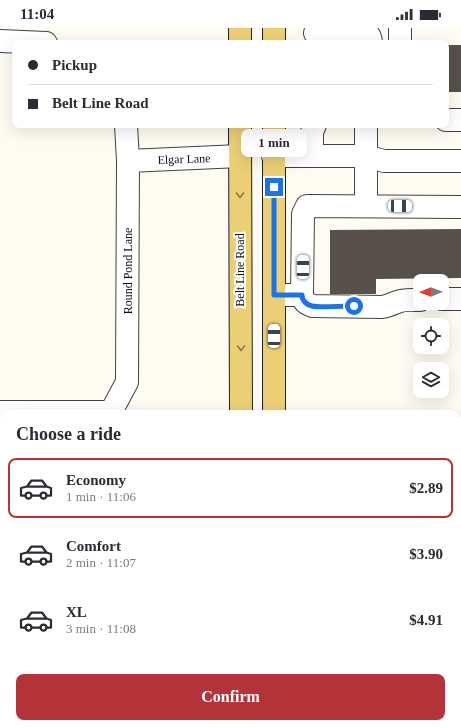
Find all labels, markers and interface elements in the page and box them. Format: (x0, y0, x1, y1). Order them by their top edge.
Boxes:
text: 11:04 (20, 6, 54, 22)
text: Pickup (52, 57, 97, 73)
text: Belt Line Road (52, 95, 149, 111)
callout: 1 min (241, 129, 307, 157)
text: 1 min (258, 135, 290, 150)
street label: Elgar Lane (157, 151, 211, 167)
route end (265, 178, 283, 196)
one-way arrow (236, 192, 244, 198)
car (388, 200, 412, 212)
street label: Round Pond Lane (121, 228, 135, 314)
street label: Belt Line Road (233, 233, 247, 307)
car (297, 255, 309, 279)
north arrow (413, 274, 449, 310)
map controls (413, 274, 449, 398)
route start (345, 297, 363, 315)
button: locate (413, 318, 449, 354)
car (268, 324, 280, 348)
one-way arrow (237, 345, 245, 351)
button: layers (413, 362, 449, 398)
text: Choose a ride (16, 424, 121, 444)
icon: car (18, 470, 54, 506)
text: Economy (66, 472, 126, 488)
text: $2.89 (409, 480, 443, 496)
text: 1 min · 11:06 (66, 489, 136, 504)
icon: car (18, 536, 54, 572)
text: Comfort (66, 538, 121, 554)
text: $3.90 (409, 546, 443, 562)
text: 2 min · 11:07 (66, 555, 136, 570)
icon: car (18, 602, 54, 638)
text: XL (66, 604, 87, 620)
text: $4.91 (409, 612, 443, 628)
text: 3 min · 11:08 (66, 621, 136, 636)
button: Confirm (16, 674, 445, 720)

